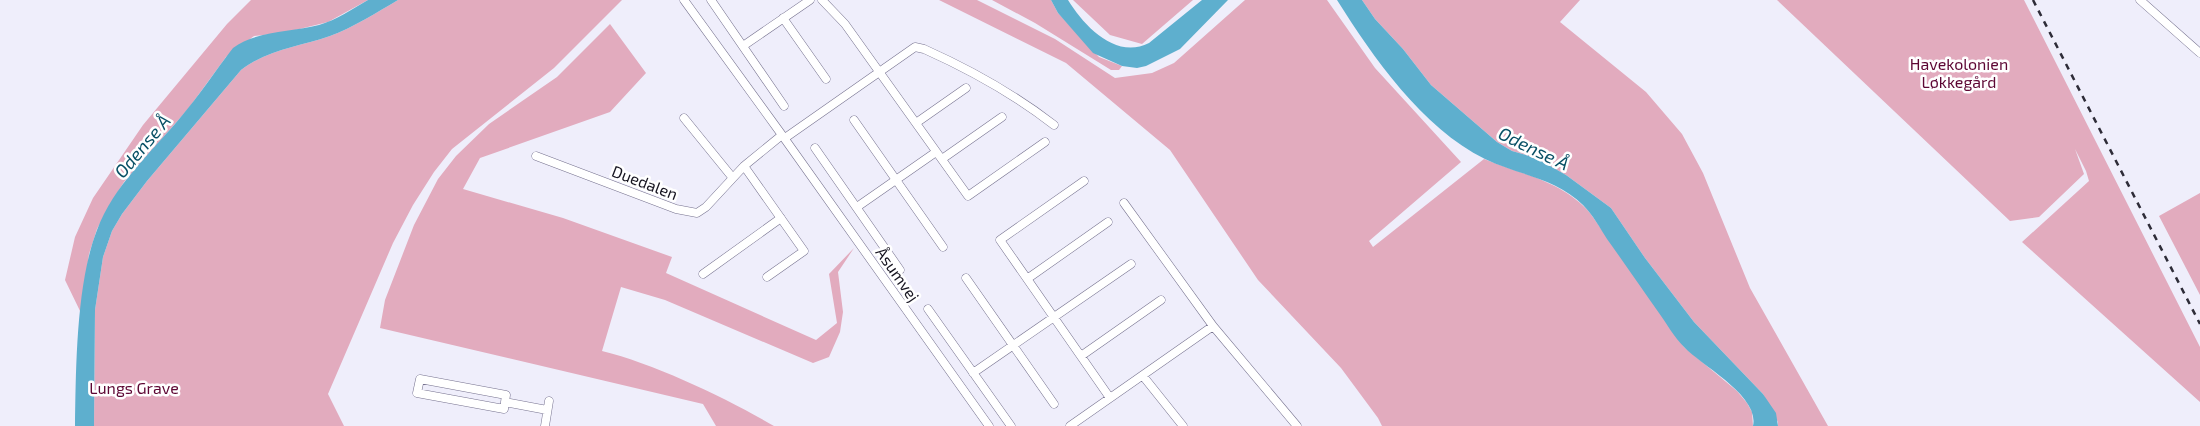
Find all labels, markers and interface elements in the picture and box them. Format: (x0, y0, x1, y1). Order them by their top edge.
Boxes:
park label: Havekolonien Løkkegård (1910, 54, 2008, 91)
water label: Odense Å (109, 110, 175, 182)
water label: Odense Å (1495, 121, 1573, 175)
street label: Duedalen (609, 161, 681, 203)
street label: Åsumvej (872, 243, 924, 305)
park label: Lungs Grave (89, 378, 179, 397)

